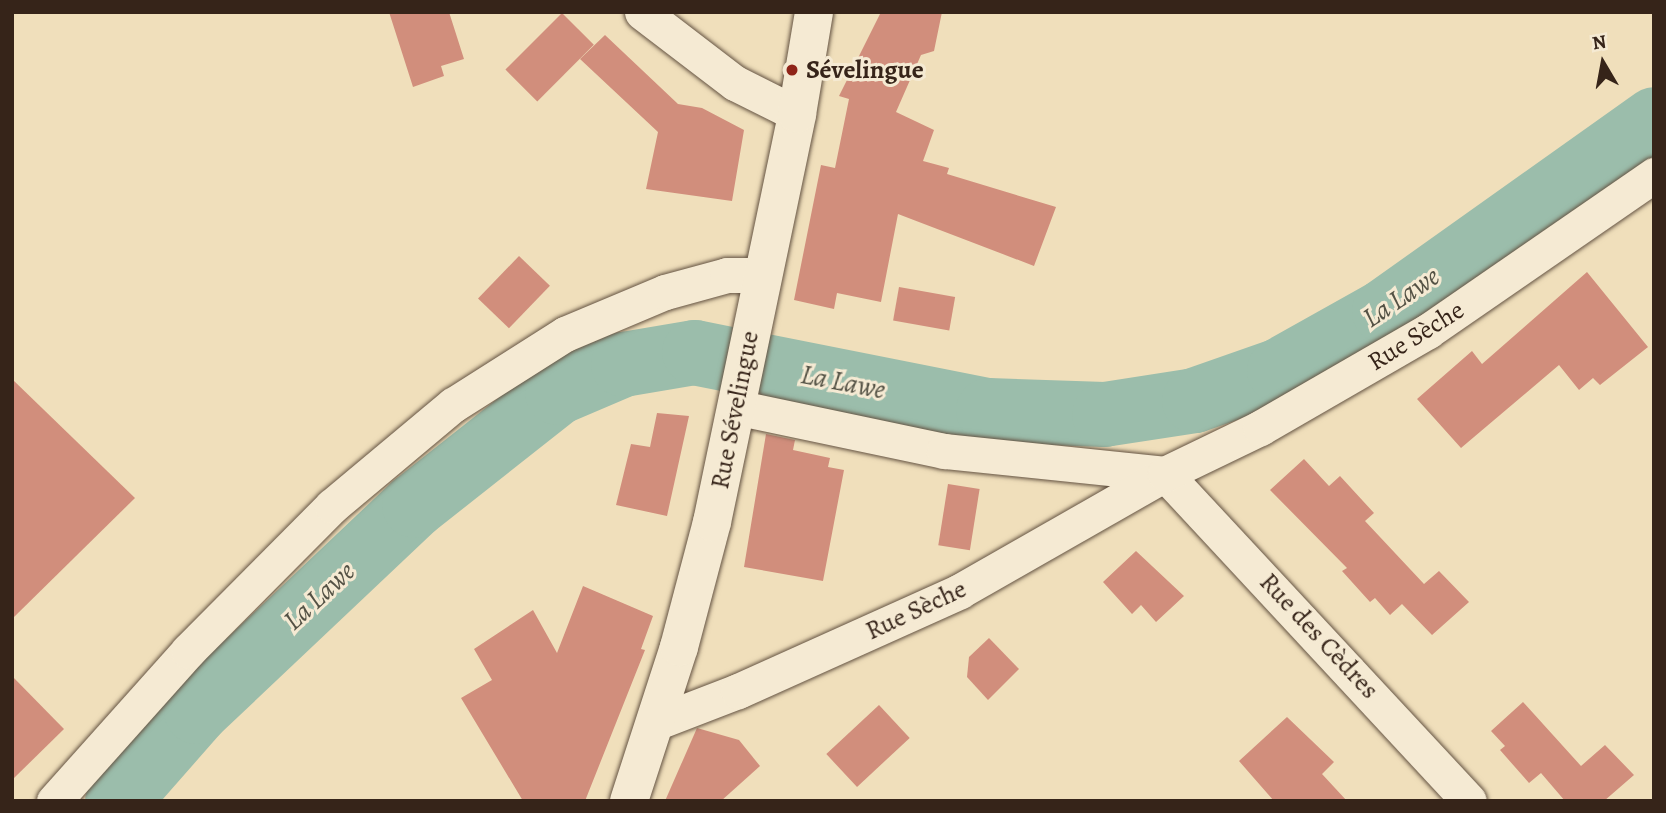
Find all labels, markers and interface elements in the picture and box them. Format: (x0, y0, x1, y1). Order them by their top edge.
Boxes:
north arrow (1568, 28, 1638, 98)
text: N (1590, 28, 1608, 56)
place label: Sévelingue (806, 54, 924, 86)
marker: Sévelingue (784, 62, 800, 78)
water label: La Lawe (1356, 259, 1446, 335)
street label: Rue Sèche (1362, 294, 1470, 378)
street label: Rue Sévelingue (704, 328, 766, 492)
water label: La Lawe (798, 357, 888, 407)
water label: La Lawe (276, 555, 362, 637)
street label: Rue des Cèdres (1253, 567, 1385, 705)
street label: Rue Sèche (861, 573, 971, 647)

